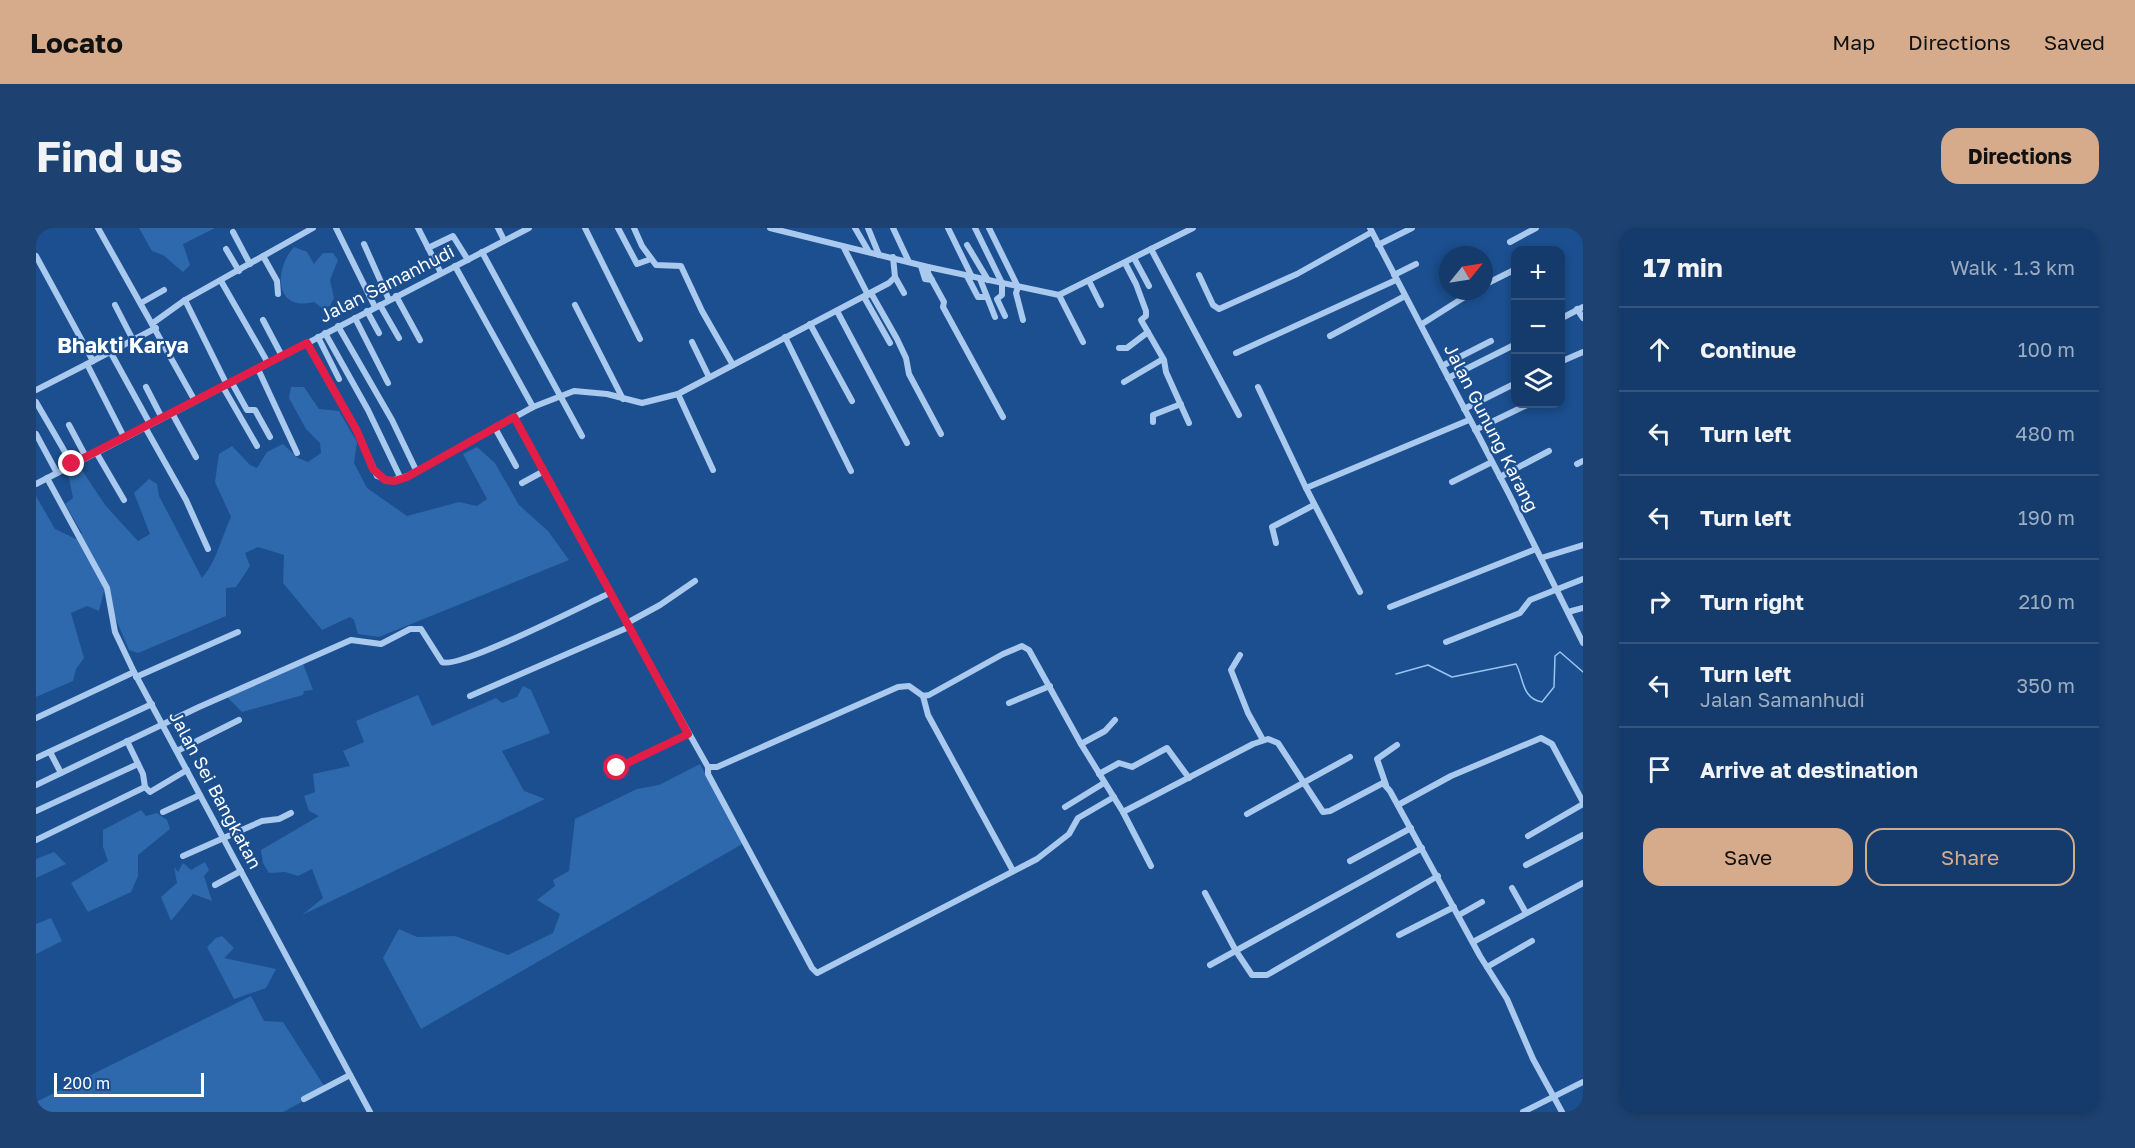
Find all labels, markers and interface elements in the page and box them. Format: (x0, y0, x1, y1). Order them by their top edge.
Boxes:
text: Locato (30, 26, 123, 59)
text: Map (1832, 29, 1875, 55)
text: Directions (1908, 29, 2011, 55)
text: Saved (2044, 29, 2105, 55)
button: Directions (1941, 128, 2099, 184)
text: Find us (36, 131, 183, 181)
street label: Jalan Samanhudi (315, 240, 458, 327)
north arrow (1439, 246, 1493, 300)
map controls (1511, 246, 1565, 408)
button: + (1511, 246, 1565, 300)
text: 17 min (1643, 252, 1723, 283)
text: Walk · 1.3 km (1950, 255, 2075, 279)
button: − (1511, 300, 1565, 354)
district label: Bhakti Karya (57, 332, 189, 358)
icon: ahead (1643, 333, 1676, 366)
text: Continue (1700, 336, 1796, 363)
text: 100 m (2018, 337, 2075, 361)
street label: Jalan Gunung Karang (1440, 340, 1544, 515)
button: layers (1511, 354, 1565, 408)
icon: left (1643, 417, 1676, 450)
text: Turn left (1700, 420, 1791, 447)
text: 480 m (2016, 421, 2075, 445)
route end (58, 450, 84, 476)
icon: left (1643, 501, 1676, 534)
text: Turn left (1700, 504, 1791, 531)
text: 190 m (2018, 505, 2075, 529)
icon: right (1643, 585, 1676, 618)
text: Turn right (1700, 588, 1804, 615)
text: 210 m (2019, 589, 2075, 613)
text: Turn left (1700, 660, 1791, 687)
icon: left (1643, 669, 1676, 702)
text: 350 m (2017, 673, 2075, 697)
text: Jalan Samanhudi (1700, 687, 1865, 711)
street label: Jalan Sei Bangkatan (165, 707, 267, 872)
icon: arrive (1643, 753, 1676, 786)
route start (603, 754, 629, 780)
text: Arrive at destination (1700, 756, 1918, 783)
button: Save (1643, 828, 1853, 886)
button: Share (1865, 828, 2075, 886)
scale bar (54, 1070, 204, 1098)
text: 200 m (63, 1073, 110, 1093)

